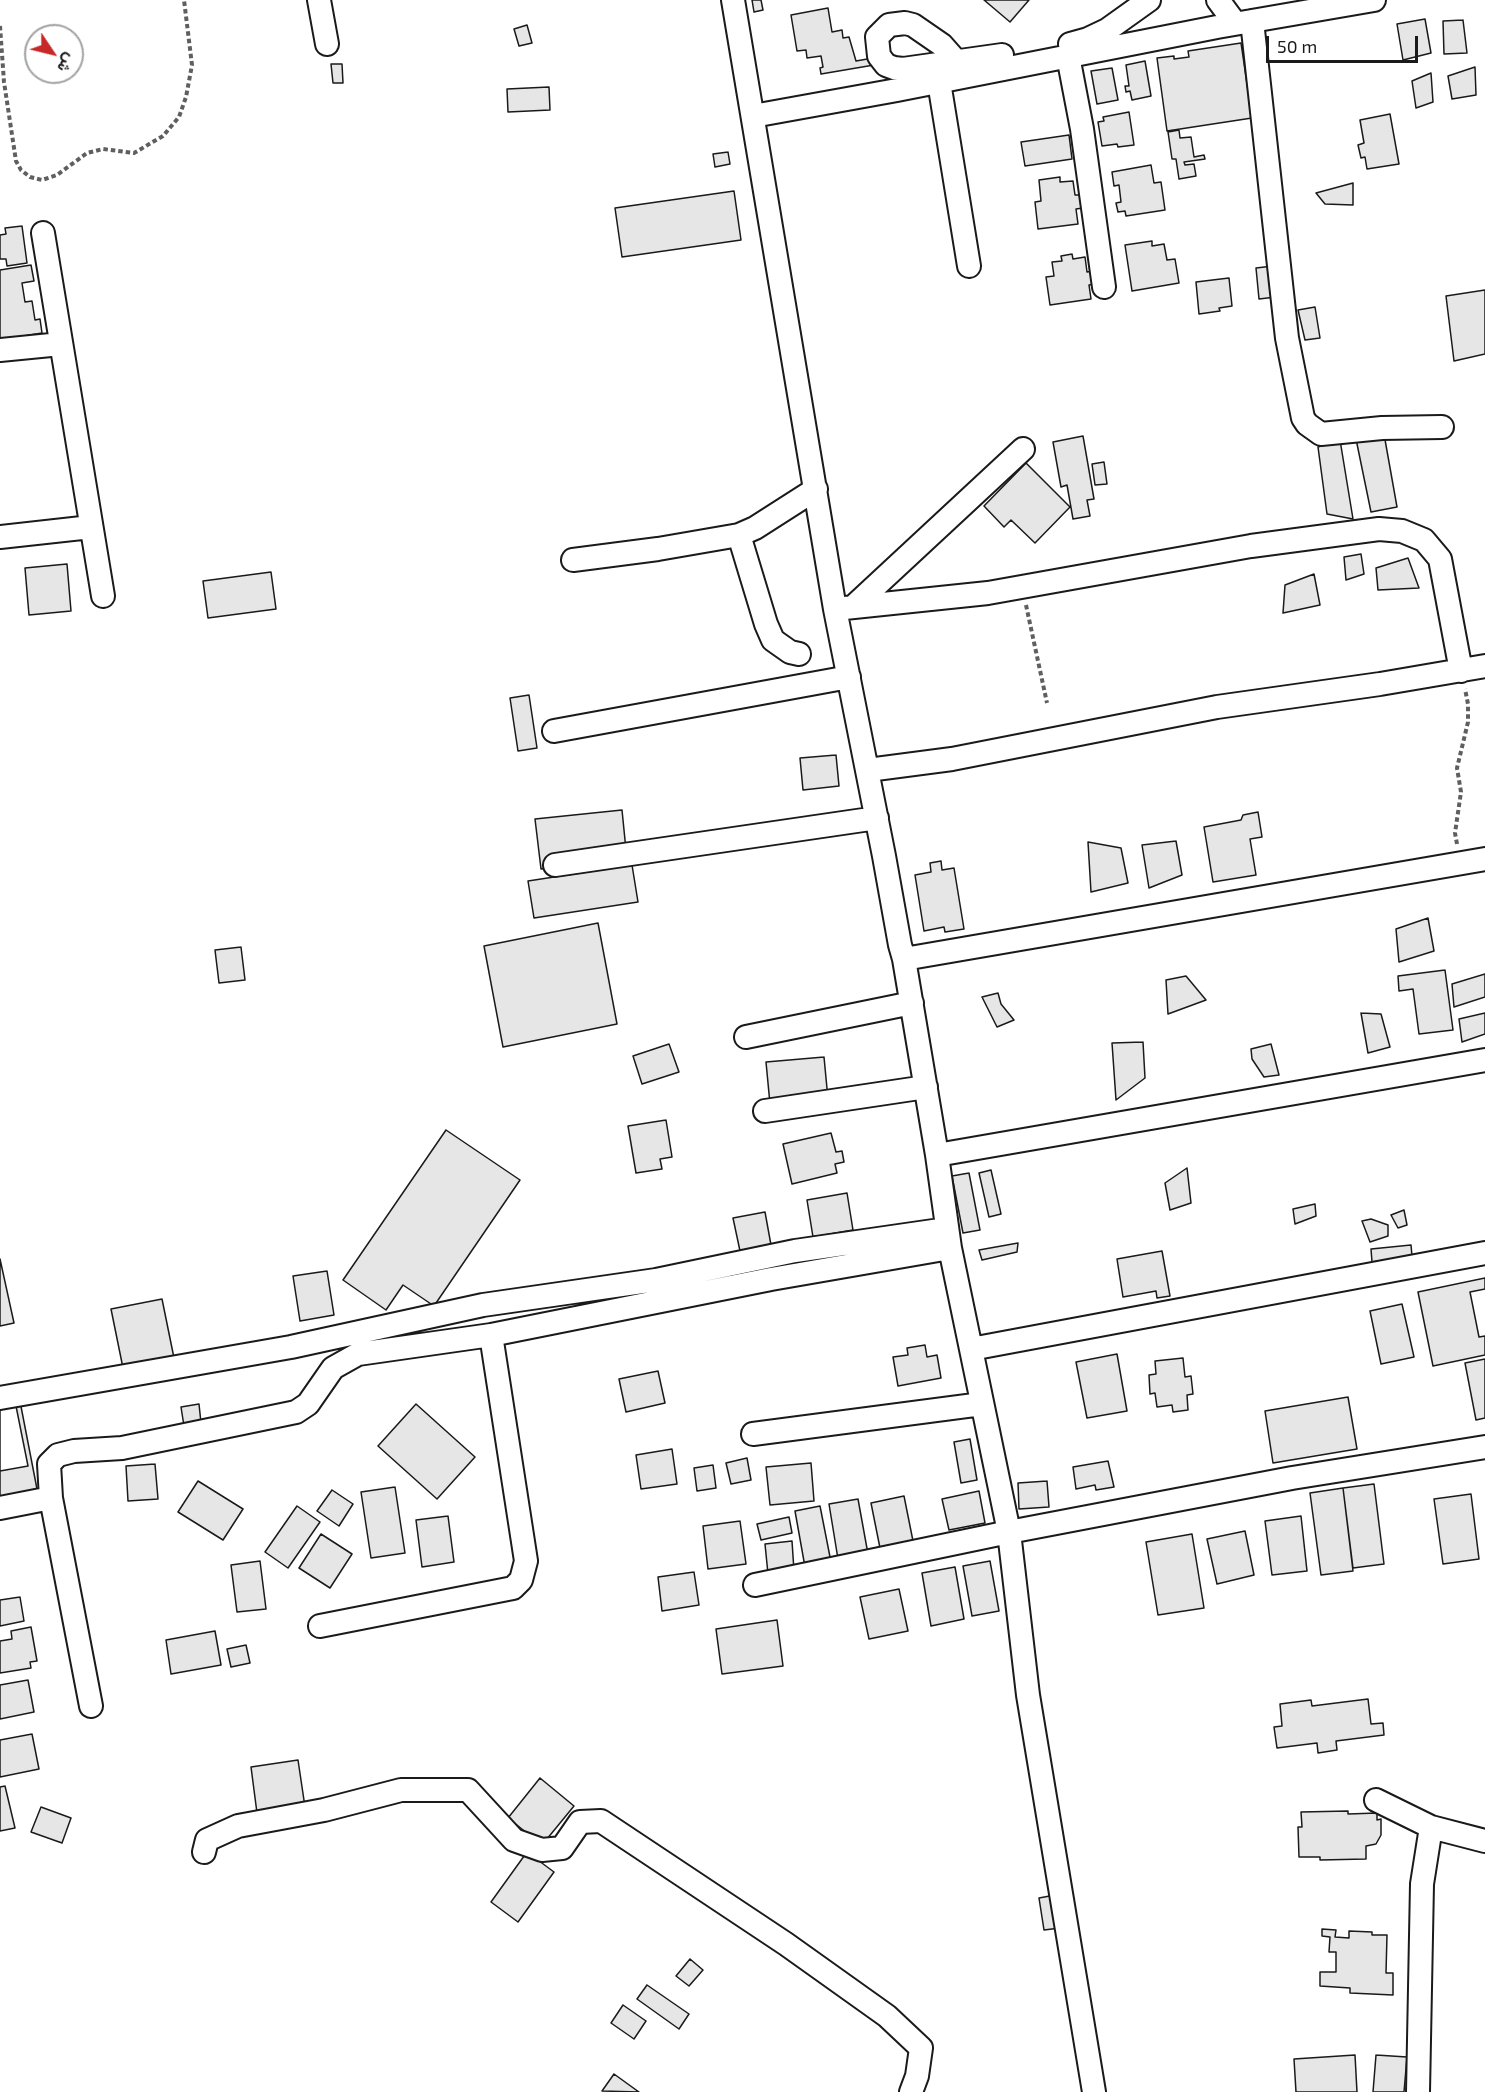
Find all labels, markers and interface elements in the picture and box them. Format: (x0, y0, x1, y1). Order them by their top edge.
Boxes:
north arrow (24, 24, 84, 84)
scale bar (1269, 24, 1420, 62)
text: 50 m (1277, 35, 1317, 57)
text: ش (54, 50, 81, 77)

